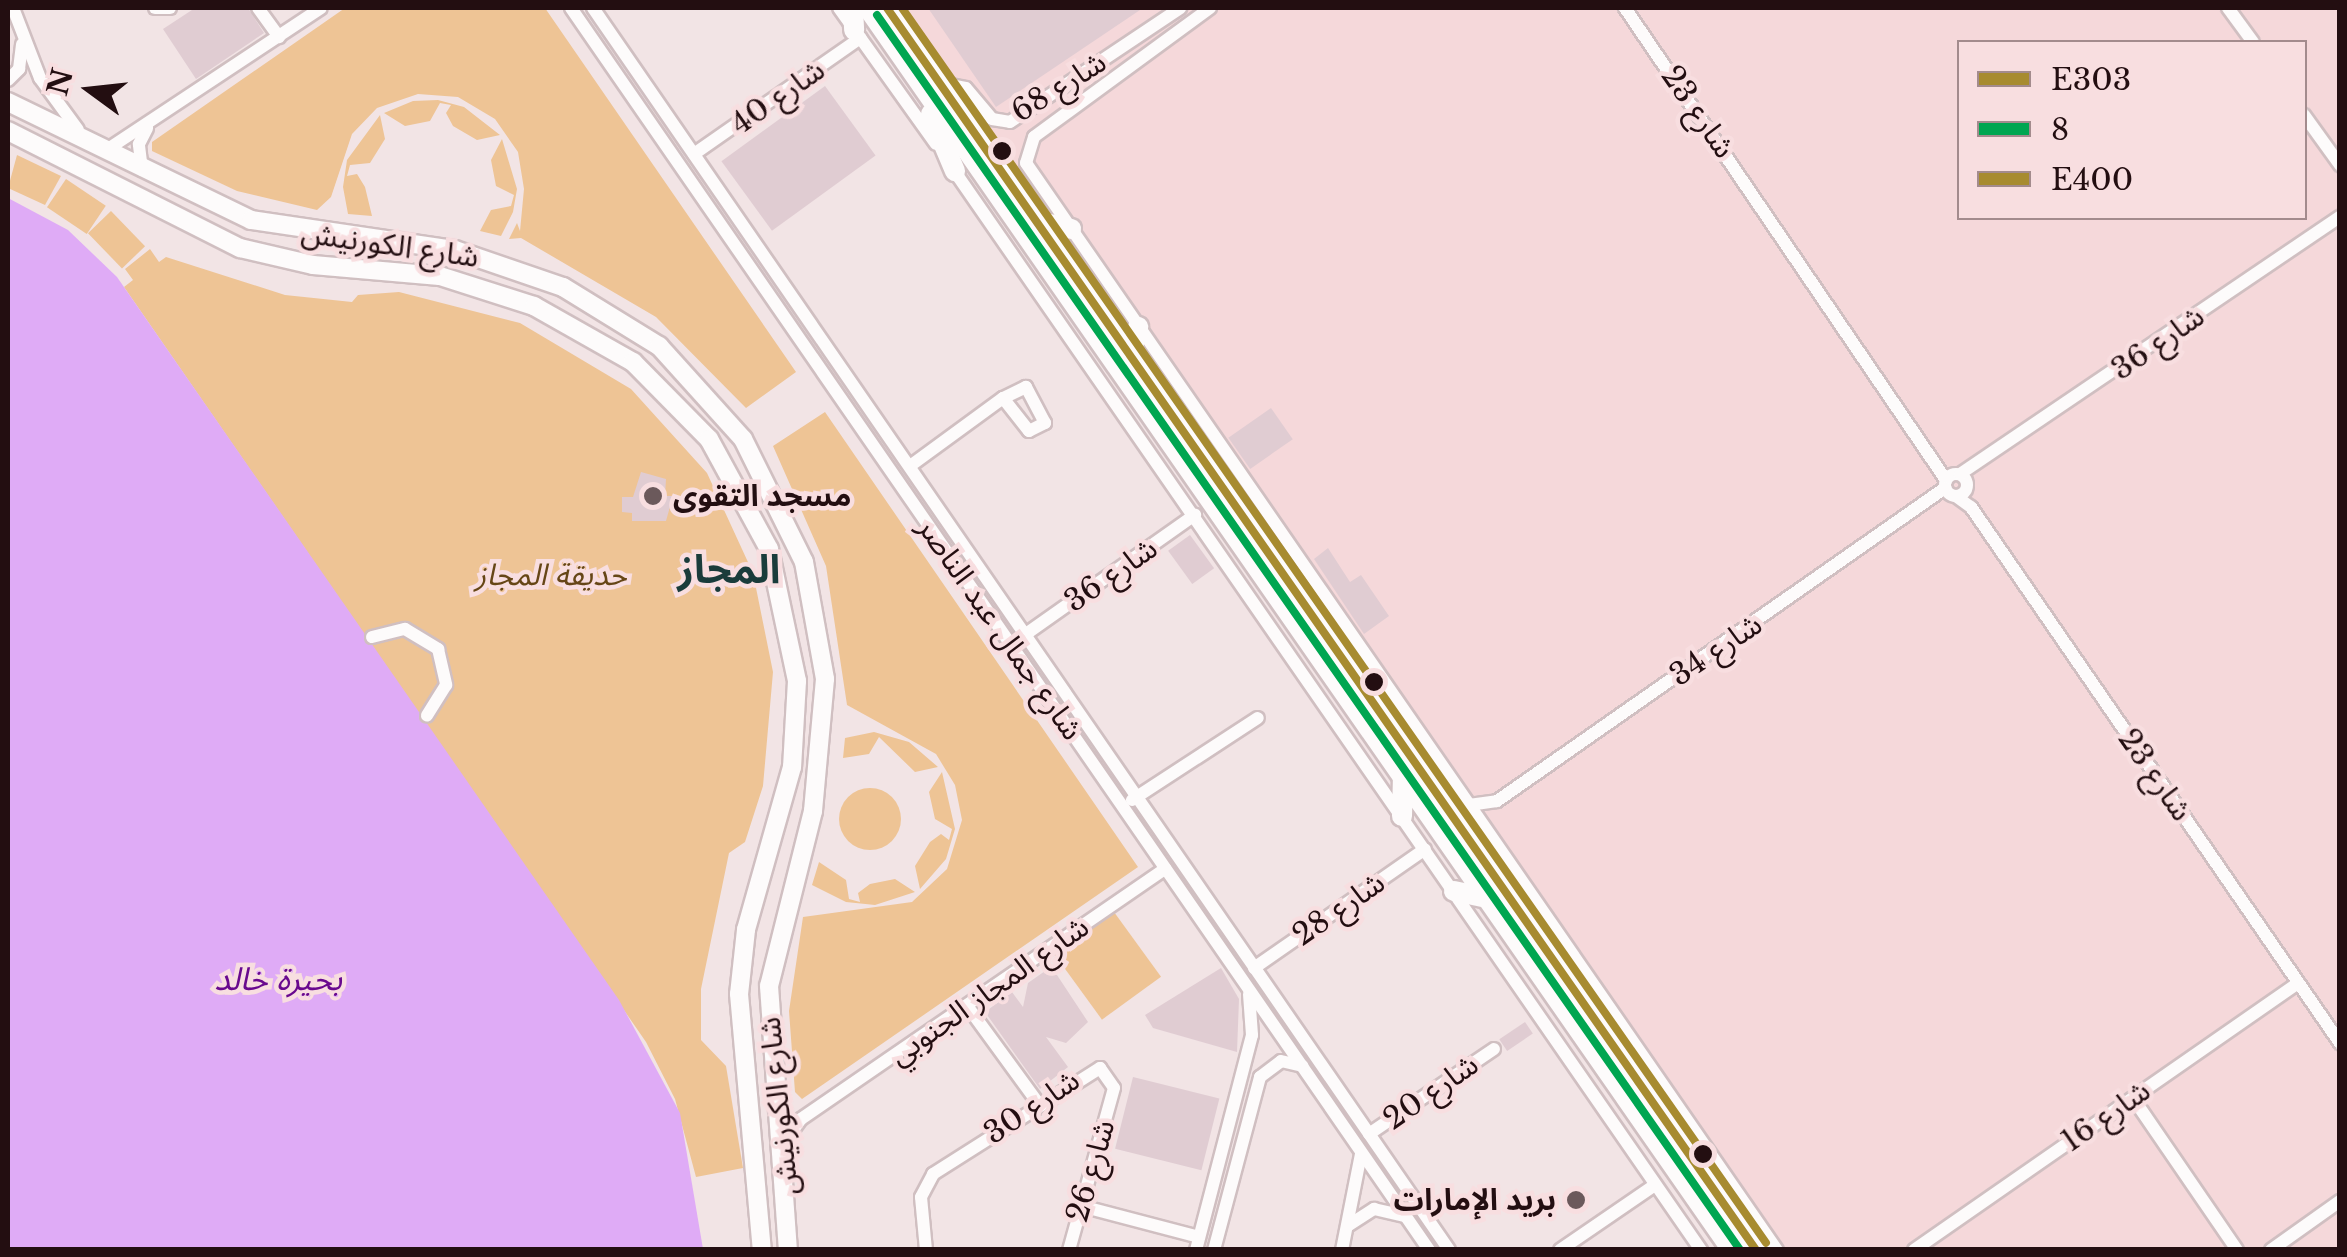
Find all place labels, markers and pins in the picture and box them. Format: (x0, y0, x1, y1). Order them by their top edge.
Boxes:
unlabelled marker (992, 141, 1012, 161)
place label: مسجد التقوى (673, 478, 851, 514)
marker: مسجد التقوى (642, 485, 664, 507)
unlabelled marker (1364, 672, 1384, 692)
unlabelled marker (1693, 1144, 1713, 1164)
place label: بريد الإمارات (1393, 1182, 1556, 1218)
marker: بريد الإمارات (1565, 1189, 1587, 1211)

